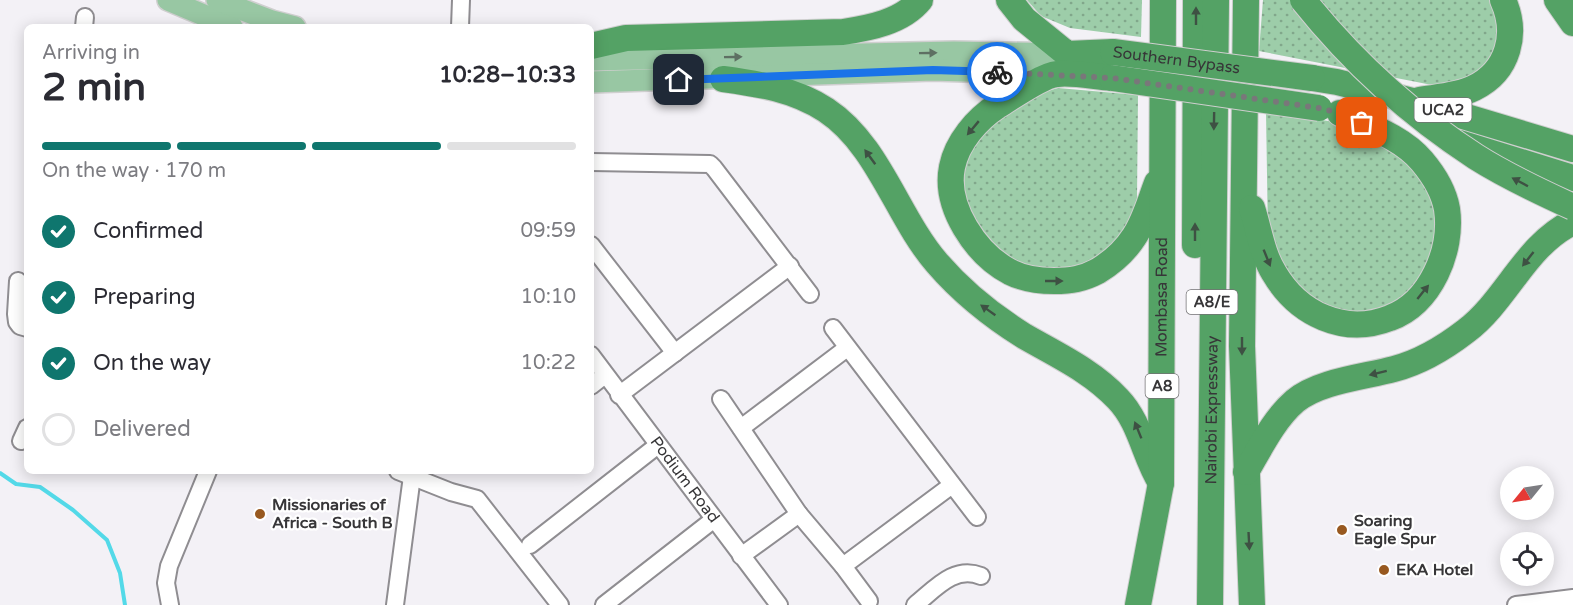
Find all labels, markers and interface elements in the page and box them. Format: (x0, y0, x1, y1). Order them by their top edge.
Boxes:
one-way arrow (1191, 6, 1201, 25)
text: Arriving in (42, 41, 140, 65)
courier (967, 42, 1027, 102)
street label: Southern Bypass (1112, 42, 1241, 79)
one-way arrow (919, 48, 938, 58)
one-way arrow (724, 52, 743, 62)
pin (653, 54, 704, 105)
icon: bike (981, 56, 1014, 89)
text: 10:28–10:33 (439, 62, 576, 88)
icon: home (662, 63, 695, 96)
text: 2 min (42, 64, 146, 111)
pin (1336, 97, 1387, 148)
road number: UCA2 (1414, 98, 1472, 122)
icon: bag (1345, 106, 1378, 139)
one-way arrow (1209, 112, 1219, 131)
one-way arrow (966, 120, 979, 136)
one-way arrow (864, 150, 876, 166)
text: On the way · 170 m (42, 159, 226, 183)
one-way arrow (1512, 177, 1529, 187)
icon: check (42, 215, 75, 248)
text: Confirmed (93, 218, 203, 244)
text: 09:59 (521, 219, 576, 243)
one-way arrow (1190, 222, 1200, 241)
street label: Mombasa Road (1152, 237, 1172, 357)
one-way arrow (1262, 250, 1272, 268)
one-way arrow (1523, 251, 1535, 266)
one-way arrow (1044, 276, 1063, 286)
icon: check (42, 281, 75, 314)
text: Preparing (93, 284, 196, 310)
one-way arrow (1416, 284, 1429, 300)
text: 10:10 (521, 285, 576, 309)
road number: A8/E (1186, 290, 1238, 314)
one-way arrow (980, 304, 996, 316)
street label: Nairobi Expressway (1201, 335, 1223, 485)
one-way arrow (1237, 336, 1247, 355)
icon: check (42, 347, 75, 380)
text: On the way (93, 350, 211, 376)
text: 10:22 (521, 351, 576, 375)
one-way arrow (1369, 369, 1387, 379)
road number: A8 (1146, 374, 1178, 398)
text: Delivered (93, 416, 191, 442)
one-way arrow (1133, 420, 1143, 438)
street label: Podium Road (646, 432, 724, 527)
north arrow (1500, 466, 1554, 520)
map controls (1500, 466, 1554, 586)
place label: Missionaries of Africa - South B (272, 495, 393, 533)
marker: Missionaries of Africa - South B (253, 507, 267, 521)
place label: Soaring Eagle Spur (1354, 511, 1437, 549)
marker: Soaring Eagle Spur (1335, 523, 1349, 537)
one-way arrow (1245, 531, 1254, 550)
button: locate (1500, 532, 1554, 586)
place label: EKA Hotel (1396, 560, 1473, 580)
marker: EKA Hotel (1377, 563, 1391, 577)

